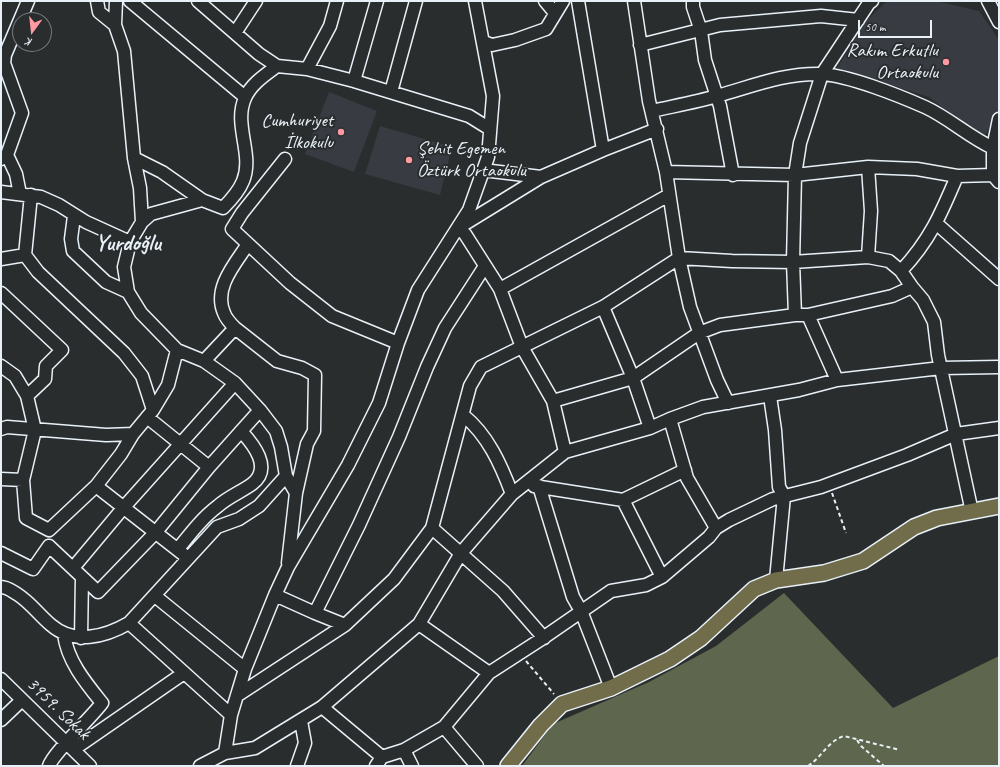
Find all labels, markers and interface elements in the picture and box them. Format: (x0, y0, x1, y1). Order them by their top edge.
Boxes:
north arrow (12, 12, 52, 52)
scale bar (860, 12, 934, 38)
text: 50 m (865, 19, 885, 35)
text: K (25, 35, 34, 50)
place label: Rakım Erkutlu Ortaokulu (847, 40, 938, 84)
marker: Rakım Erkutlu Ortaokulu (941, 57, 951, 67)
place label: Cumhuriyet İlkokulu (261, 110, 333, 154)
marker: Cumhuriyet İlkokulu (336, 127, 346, 137)
place label: Şehit Egemen Öztürk Ortaokulu (417, 138, 526, 182)
marker: Şehit Egemen Öztürk Ortaokulu (404, 155, 414, 165)
district label: Yurdoğlu (95, 230, 161, 258)
street label: 3959. Sokak (21, 673, 95, 745)

